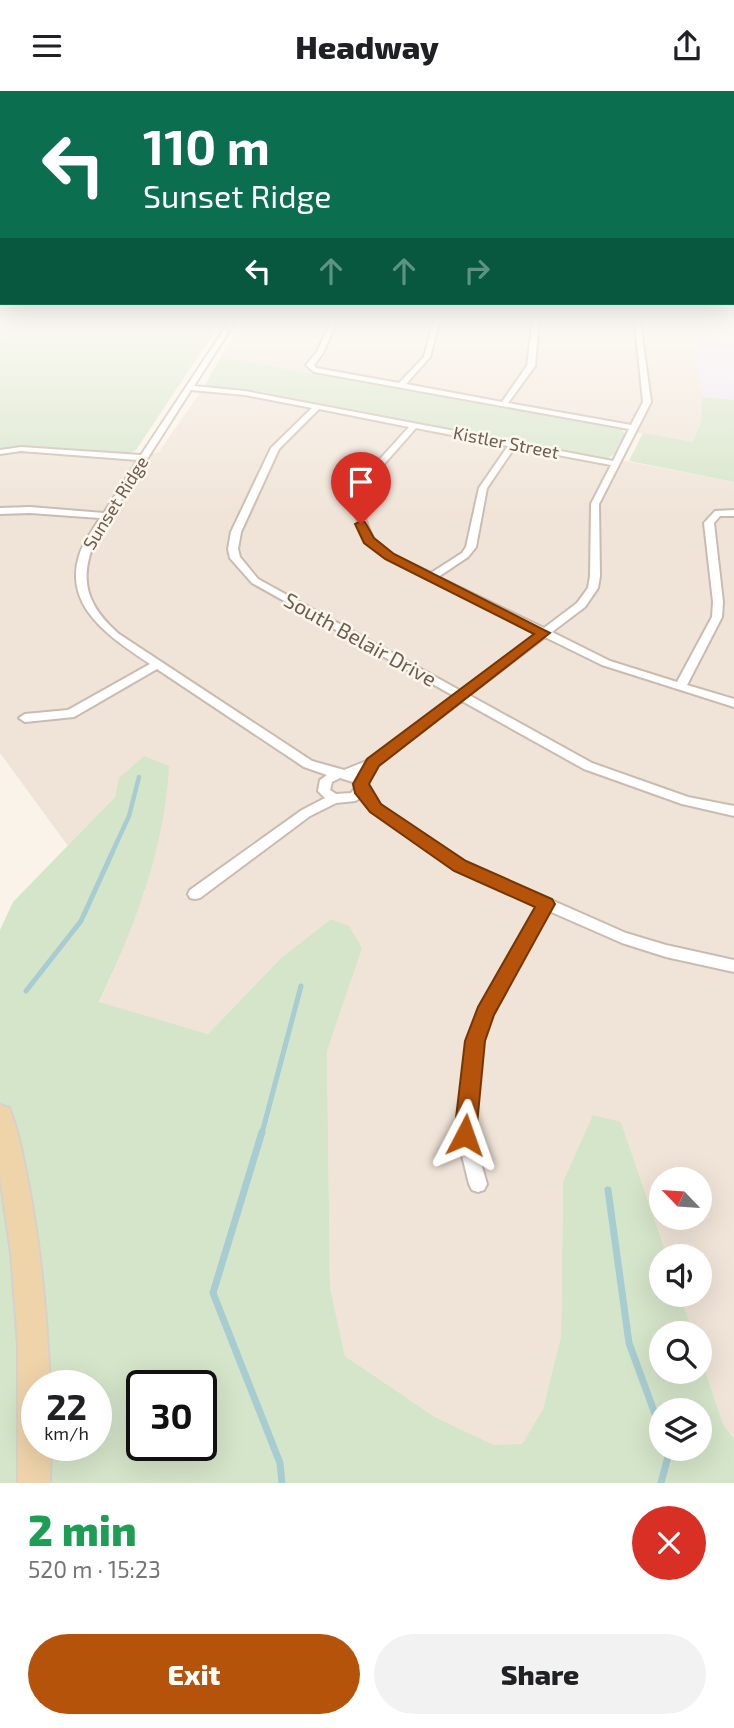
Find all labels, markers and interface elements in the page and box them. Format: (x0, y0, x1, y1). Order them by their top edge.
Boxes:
icon: menu (28, 27, 66, 65)
text: Headway (295, 27, 439, 65)
icon: share (668, 27, 706, 65)
text: 110 m (143, 116, 270, 175)
icon: left (28, 119, 119, 210)
text: Sunset Ridge (143, 176, 332, 214)
icon: left (239, 252, 277, 290)
icon: ahead (312, 252, 350, 290)
icon: ahead (385, 252, 423, 290)
icon: right (458, 252, 496, 290)
street label: Kistler Street (452, 421, 561, 463)
street label: Sunset Ridge (78, 452, 153, 553)
pin (331, 452, 391, 524)
icon: arrive (342, 463, 380, 501)
street label: South Belair Drive (280, 586, 441, 691)
position arrow (428, 1098, 502, 1172)
north arrow (649, 1167, 712, 1230)
map controls (649, 1167, 712, 1461)
button: sound (649, 1244, 712, 1307)
button: search (649, 1321, 712, 1384)
speed limit sign: 30 (126, 1370, 217, 1461)
text: 22 (46, 1385, 87, 1427)
button: layers (649, 1398, 712, 1461)
text: km/h (44, 1422, 89, 1444)
text: 2 min (28, 1504, 137, 1554)
button: close (632, 1506, 706, 1580)
text: 520 m · 15:23 (28, 1555, 161, 1583)
button: Exit (28, 1634, 360, 1714)
button: Share (374, 1634, 706, 1714)

